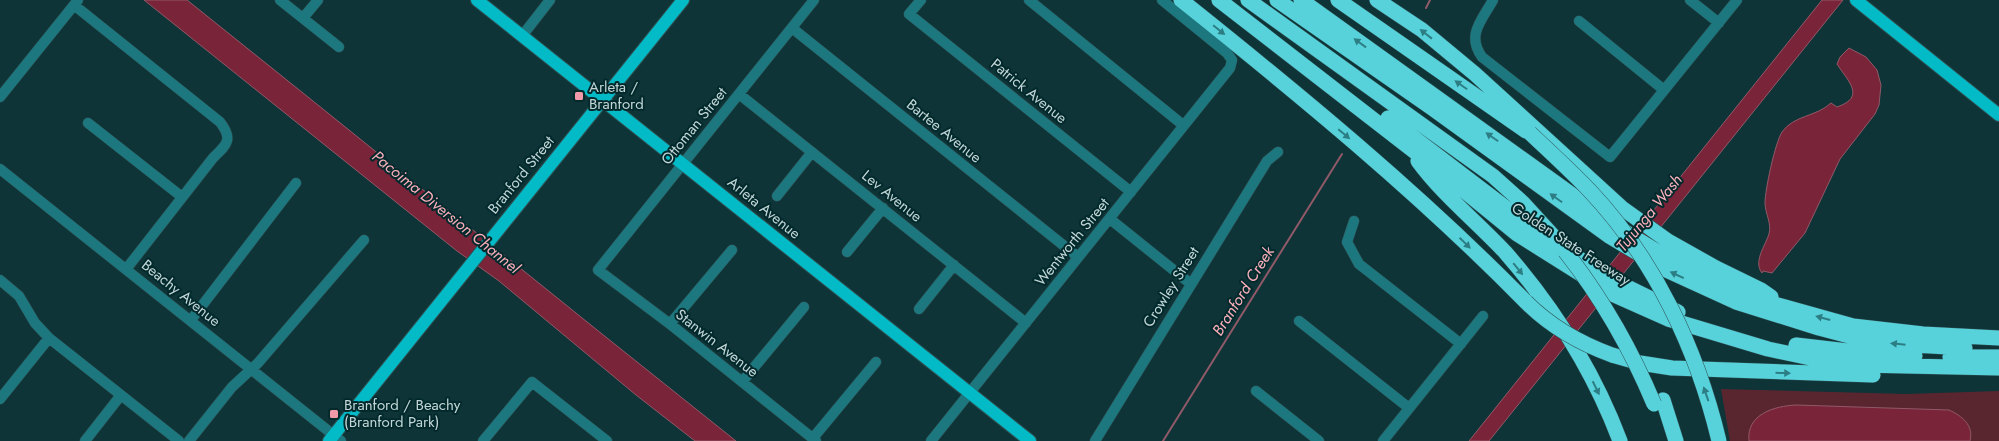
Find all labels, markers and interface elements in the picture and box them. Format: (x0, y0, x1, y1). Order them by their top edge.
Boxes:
one-way arrow (1212, 25, 1225, 36)
one-way arrow (1420, 28, 1433, 39)
one-way arrow (1353, 38, 1367, 48)
street label: Patrick Avenue (986, 53, 1072, 129)
place label: Arleta / Branford (589, 76, 644, 115)
one-way arrow (1454, 80, 1468, 90)
street label: Ottoman Street (656, 82, 732, 170)
marker: Arleta / Branford (573, 90, 585, 102)
street label: Bartee Avenue (902, 94, 986, 168)
one-way arrow (1338, 128, 1350, 140)
street label: Branford Street (483, 131, 560, 219)
one-way arrow (1486, 132, 1499, 143)
water label: Pacoima Diversion Channel (367, 145, 526, 280)
street label: Lev Avenue (857, 165, 927, 227)
water label: Tujunga Wash (1611, 169, 1687, 257)
street label: Arleta Avenue (723, 172, 805, 244)
street label: Wentworth Street (1029, 193, 1115, 291)
one-way arrow (1549, 193, 1562, 203)
street label: Golden State Freeway (1507, 197, 1635, 291)
one-way arrow (1459, 236, 1471, 248)
water label: Branford Creek (1206, 241, 1280, 340)
street label: Crowley Street (1138, 242, 1205, 332)
street label: Beachy Avenue (137, 254, 225, 332)
one-way arrow (1512, 262, 1523, 275)
one-way arrow (1670, 271, 1684, 279)
street label: Stanwin Avenue (671, 304, 763, 383)
one-way arrow (1815, 313, 1830, 321)
one-way arrow (1890, 339, 1906, 347)
one-way arrow (1775, 369, 1791, 377)
one-way arrow (1592, 381, 1600, 396)
one-way arrow (1702, 386, 1710, 401)
place label: Branford / Beachy (Branford Park) (344, 394, 461, 433)
marker: Branford / Beachy (Branford Park) (328, 408, 340, 420)

